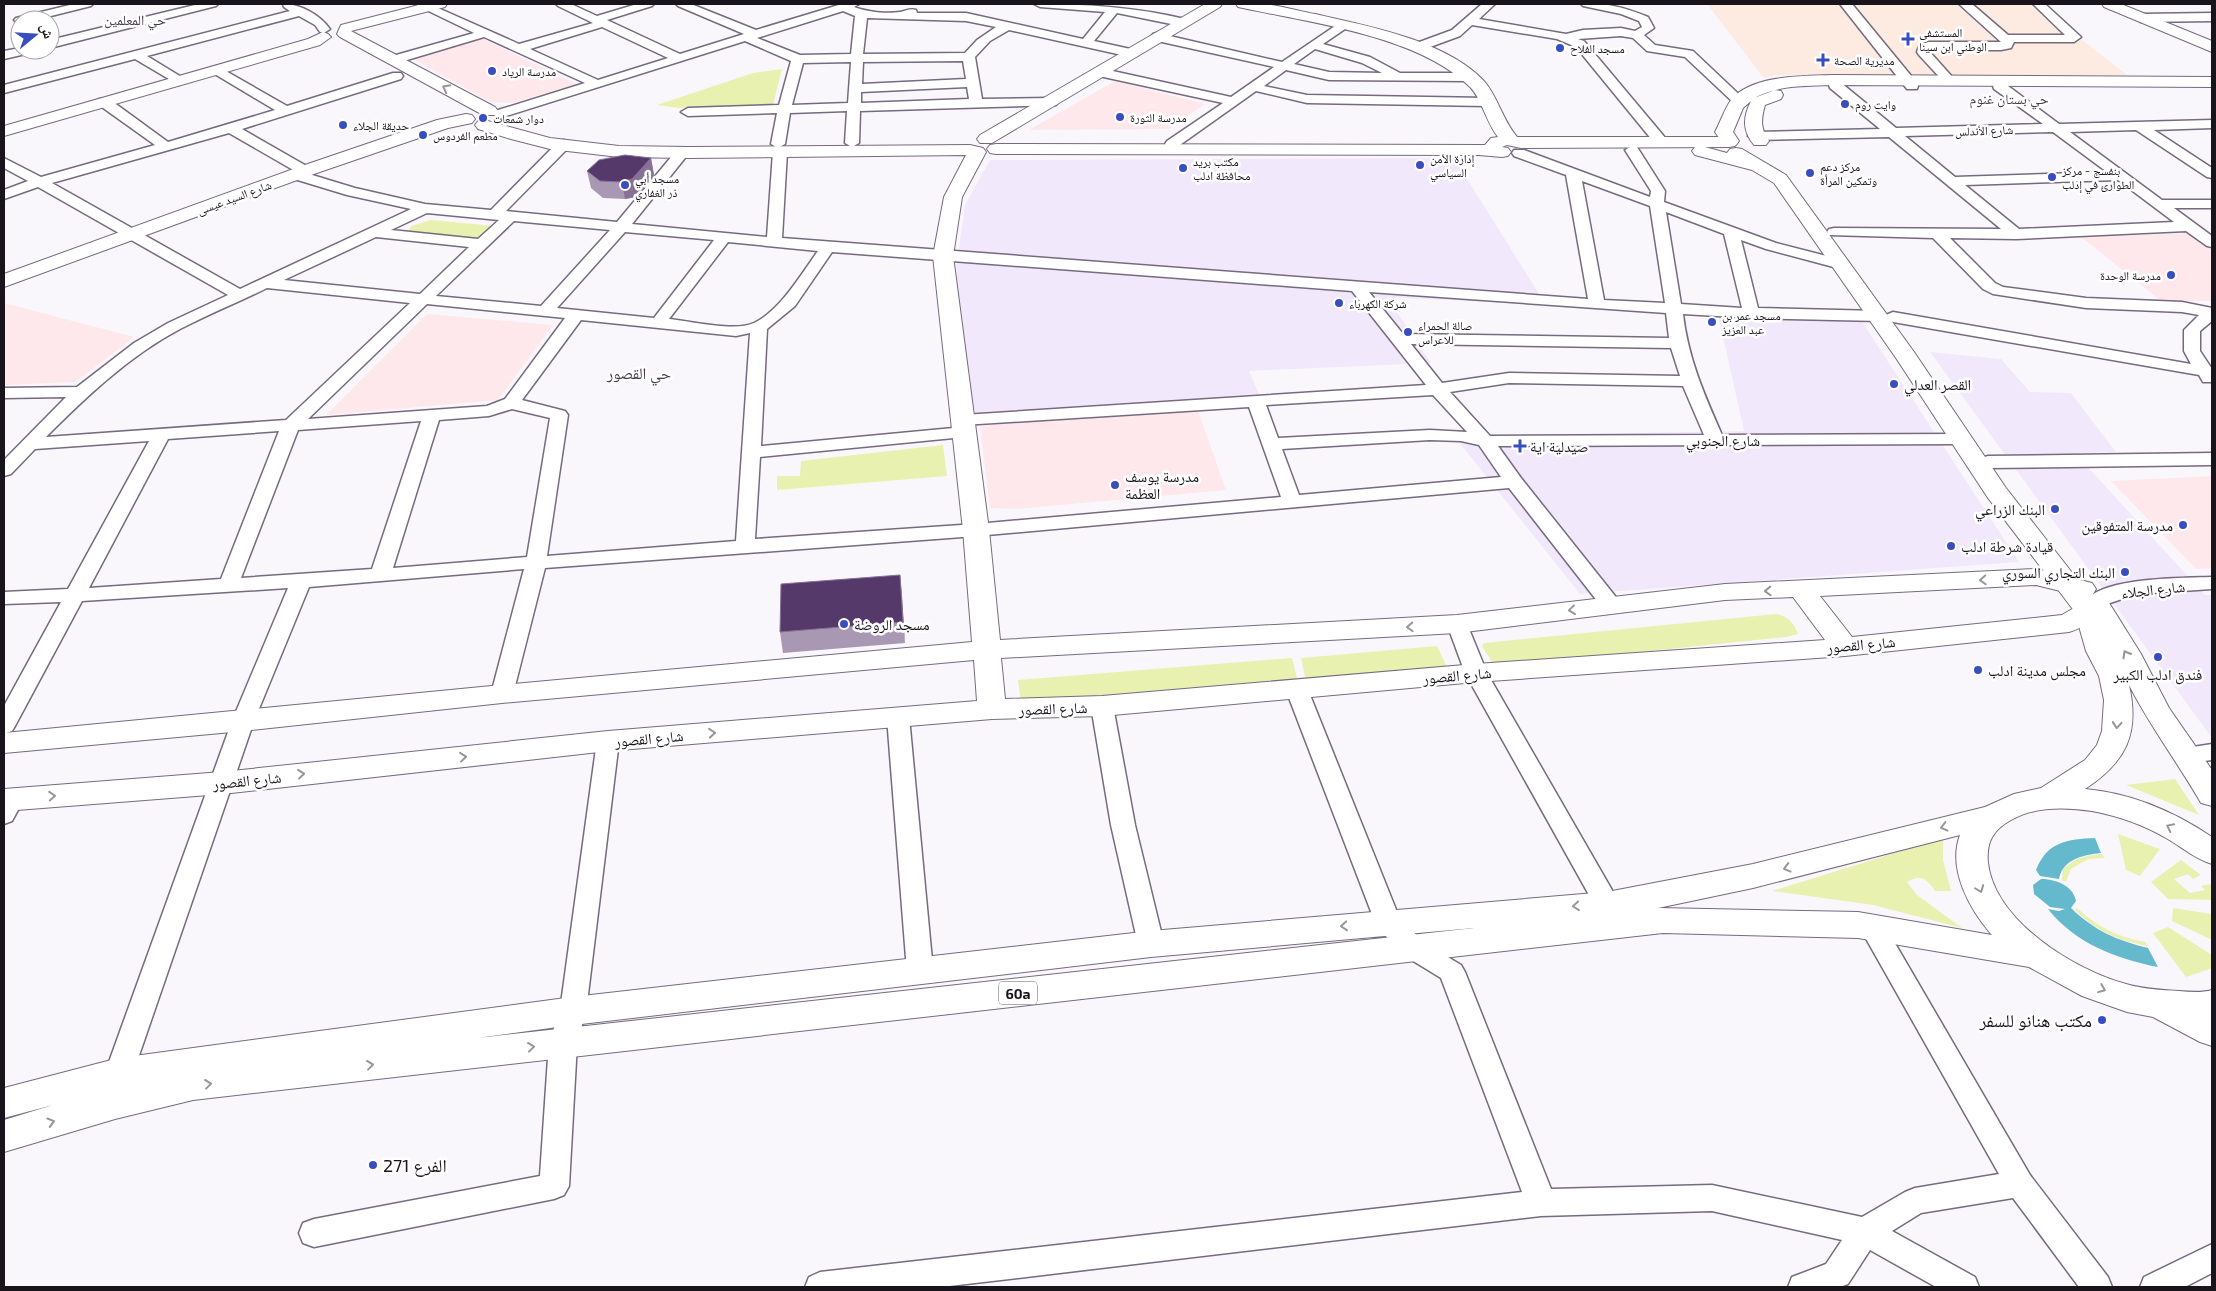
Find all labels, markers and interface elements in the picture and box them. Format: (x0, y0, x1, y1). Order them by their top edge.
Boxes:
north arrow (10, 10, 60, 60)
district label: حي المعلمين (104, 11, 166, 31)
text: ش (37, 21, 58, 41)
place label: المستشفى الوطني ابن سينا (1919, 25, 1987, 57)
marker: المستشفى الوطني ابن سينا (1901, 32, 1915, 46)
place label: مسجد الفلاح (1570, 41, 1625, 56)
marker: مسجد الفلاح (1554, 42, 1566, 54)
marker: مديرية الصحة (1816, 53, 1830, 67)
place label: مديرية الصحة (1834, 53, 1895, 68)
place label: مدرسة الرياد (502, 64, 556, 79)
marker: مدرسة الرياد (486, 65, 498, 77)
one-way arrow (442, 84, 451, 94)
district label: حي بستان غنوم (1969, 90, 2049, 110)
place label: وايت روم (1855, 97, 1896, 113)
marker: وايت روم (1839, 98, 1851, 110)
place label: مدرسة الثورة (1130, 110, 1187, 124)
place label: دوار شمعات (493, 111, 544, 125)
marker: مدرسة الثورة (1114, 111, 1126, 123)
marker: دوار شمعات (477, 112, 489, 124)
place label: حديقة الجلاء (353, 118, 410, 133)
marker: حديقة الجلاء (337, 119, 349, 131)
street label: شارع الأندلس (1955, 122, 2014, 140)
place label: مطعم الفردوس (433, 128, 498, 144)
marker: مطعم الفردوس (417, 129, 429, 141)
place label: إدارة الأمن السياسي (1430, 151, 1475, 183)
place label: مكتب بريد محافظة ادلب (1193, 154, 1250, 183)
marker: إدارة الأمن السياسي (1414, 159, 1426, 171)
place label: مركز دعم وتمكين المرأة (1820, 159, 1877, 188)
marker: مكتب بريد محافظة ادلب (1177, 162, 1189, 174)
place label: بنفسج - مركز الطوارئ في إدلب (2061, 163, 2134, 195)
marker: مركز دعم وتمكين المرأة (1804, 167, 1816, 179)
place label: مسجد أبي ذر الغفاري (635, 171, 679, 203)
marker: بنفسج - مركز الطوارئ في إدلب (2046, 171, 2058, 183)
street label: شارع السيد عيسى (195, 177, 274, 219)
marker: مسجد أبي ذر الغفاري (619, 179, 631, 191)
place label: مدرسة الوحدة (2100, 268, 2161, 282)
marker: مدرسة الوحدة (2165, 269, 2177, 281)
place label: شركة الكهرباء (1349, 296, 1407, 311)
marker: شركة الكهرباء (1333, 297, 1345, 309)
place label: مسجد عمر بن عبد العزيز (1721, 308, 1781, 337)
marker: مسجد عمر بن عبد العزيز (1706, 316, 1718, 328)
place label: صالة الحمراء للاعراس (1418, 318, 1472, 347)
marker: صالة الحمراء للاعراس (1402, 326, 1414, 338)
district label: حي القصور (606, 363, 671, 386)
place label: القصر العدلي (1904, 375, 1971, 397)
marker: القصر العدلي (1888, 378, 1900, 390)
street label: شارع الجنوبي (1686, 431, 1760, 453)
place label: صيدلية اية (1530, 437, 1589, 455)
marker: صيدلية اية (1514, 440, 1526, 452)
place label: مدرسة يوسف العظمة (1125, 467, 1199, 502)
marker: مدرسة يوسف العظمة (1109, 479, 1121, 491)
place label: البنك الزراعي (1975, 500, 2045, 522)
marker: البنك الزراعي (2049, 503, 2061, 515)
place label: مدرسة المتفوقين (2082, 516, 2173, 536)
marker: مدرسة المتفوقين (2177, 519, 2189, 531)
place label: قيادة شرطة ادلب (1961, 537, 2053, 556)
marker: قيادة شرطة ادلب (1945, 540, 1957, 552)
place label: البنك التجاري السوري (2002, 563, 2115, 585)
marker: البنك التجاري السوري (2119, 566, 2131, 578)
one-way arrow (1979, 575, 1987, 586)
street label: شارع الجلاء (2120, 577, 2186, 603)
one-way arrow (1764, 586, 1772, 596)
one-way arrow (1568, 604, 1576, 615)
place label: مسجد الروضة (854, 615, 930, 634)
marker: مسجد الروضة (838, 618, 850, 630)
one-way arrow (1406, 621, 1414, 632)
street label: شارع القصور (1825, 632, 1896, 658)
one-way arrow (2122, 650, 2132, 659)
marker: فندق ادلب الكبير (2152, 651, 2164, 663)
place label: مجلس مدينة ادلب (1988, 661, 2086, 681)
street label: شارع القصور (1421, 663, 1492, 689)
marker: مجلس مدينة ادلب (1972, 664, 1984, 676)
place label: فندق ادلب الكبير (2113, 665, 2202, 685)
street label: شارع القصور (1017, 698, 1088, 720)
one-way arrow (2112, 722, 2123, 730)
street label: شارع القصور (613, 726, 684, 752)
one-way arrow (708, 727, 716, 738)
one-way arrow (459, 752, 467, 763)
street label: شارع القصور (211, 767, 283, 795)
one-way arrow (298, 769, 306, 780)
one-way arrow (49, 791, 57, 802)
one-way arrow (1941, 822, 1949, 832)
one-way arrow (2167, 823, 2176, 833)
one-way arrow (1782, 862, 1791, 873)
one-way arrow (1974, 884, 1984, 893)
one-way arrow (1571, 901, 1579, 912)
one-way arrow (1340, 920, 1348, 931)
road number: 60a (999, 981, 1037, 1004)
one-way arrow (2097, 983, 2106, 993)
place label: مكتب هنانو للسفر (1979, 1009, 2092, 1032)
marker: مكتب هنانو للسفر (2096, 1014, 2108, 1026)
one-way arrow (527, 1042, 535, 1053)
one-way arrow (366, 1060, 374, 1071)
one-way arrow (205, 1079, 213, 1090)
one-way arrow (46, 1118, 54, 1128)
place label: الفرع 271 (383, 1154, 447, 1177)
marker: الفرع 271 (367, 1159, 379, 1171)

